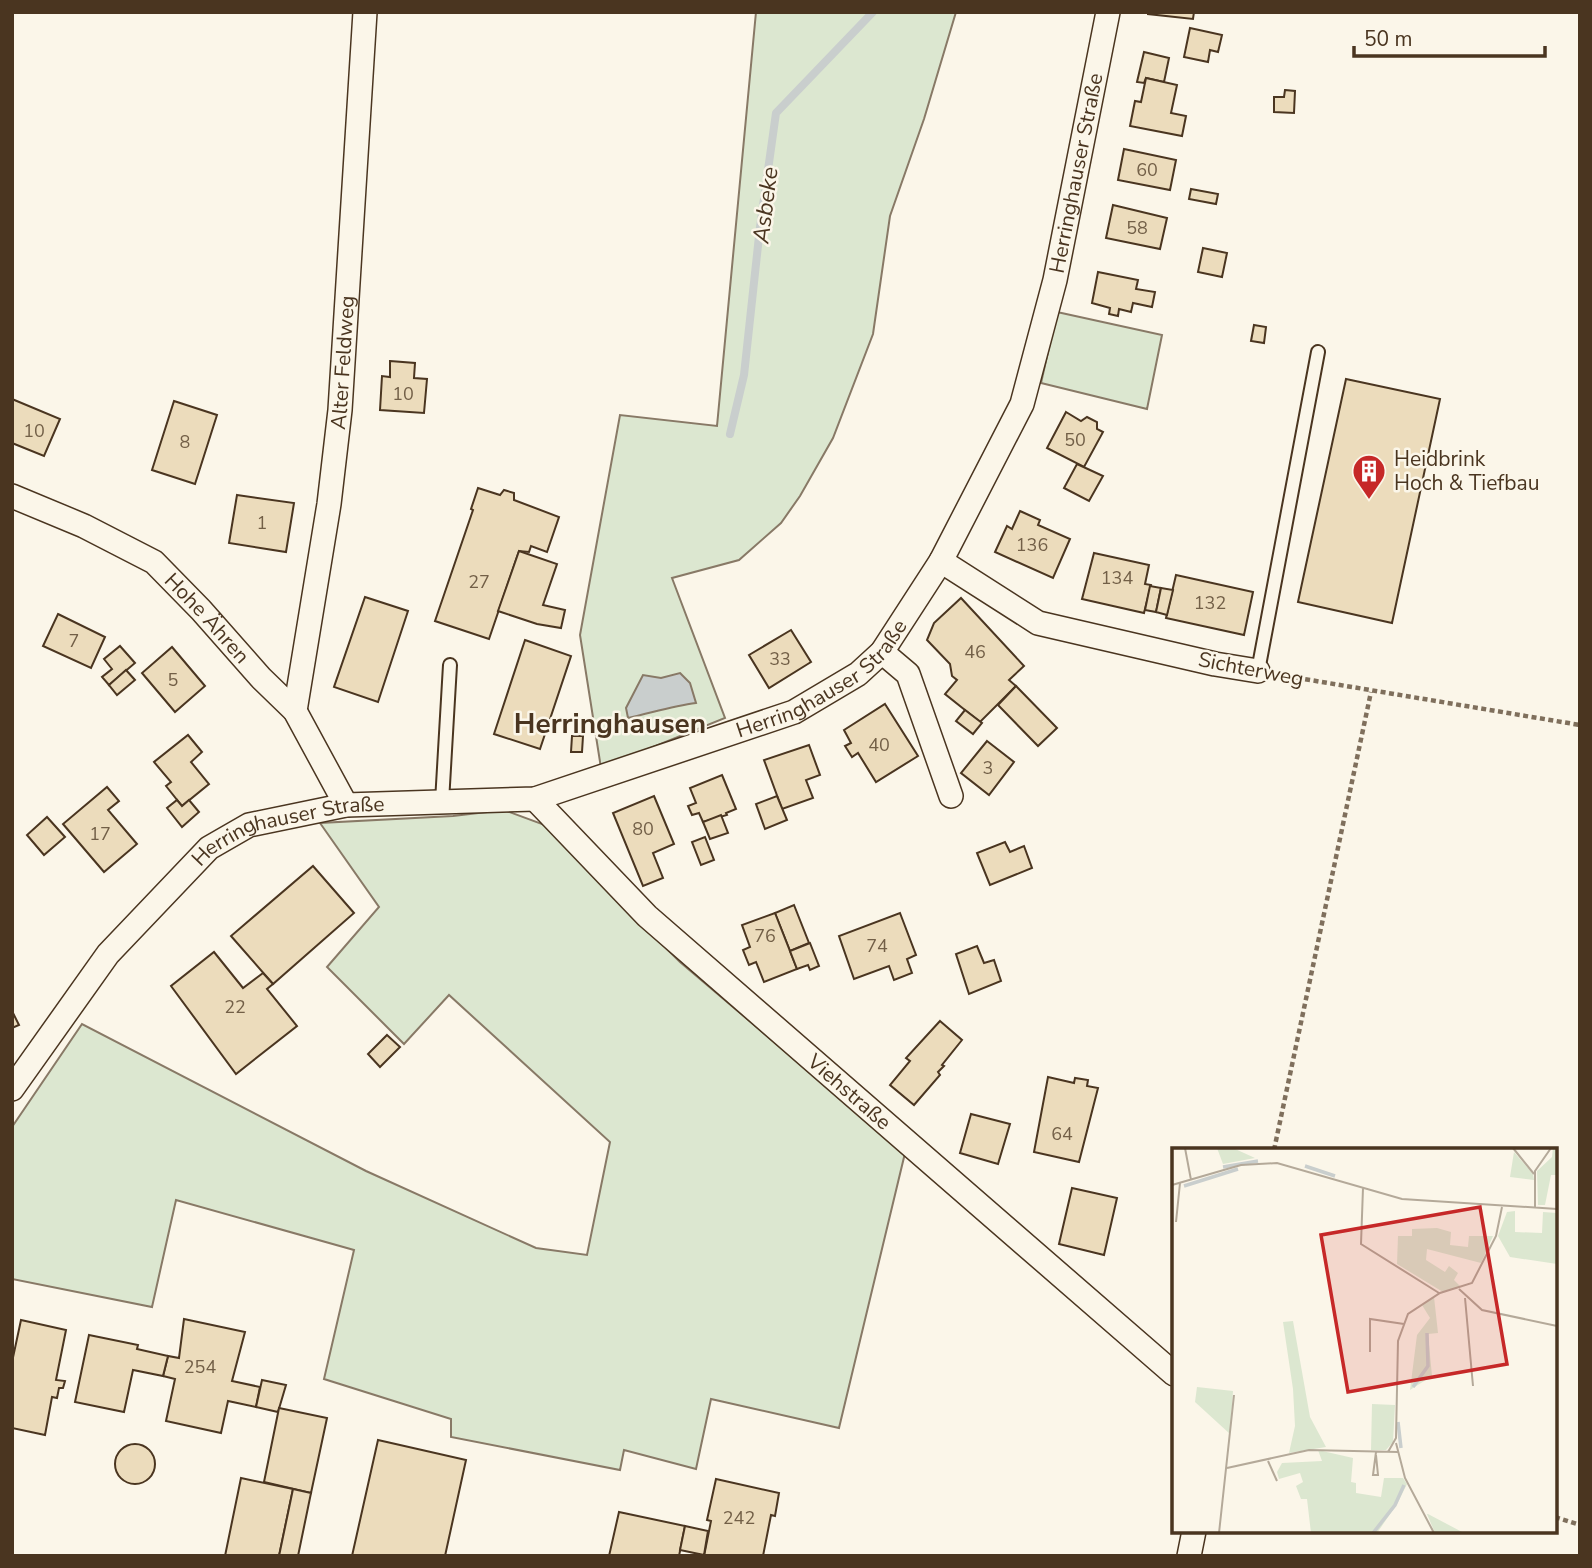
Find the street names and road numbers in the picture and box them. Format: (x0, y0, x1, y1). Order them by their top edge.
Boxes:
street label: Herringhauser Straße (1043, 71, 1110, 276)
street label: Alter Feldweg (324, 295, 361, 431)
street label: Hohe Ähren (158, 567, 256, 670)
street label: Herringhauser Straße (732, 614, 913, 744)
street label: Sichterweg (1196, 645, 1306, 693)
street label: Herringhauser Straße (185, 790, 385, 872)
street label: Viehstraße (801, 1047, 897, 1136)

